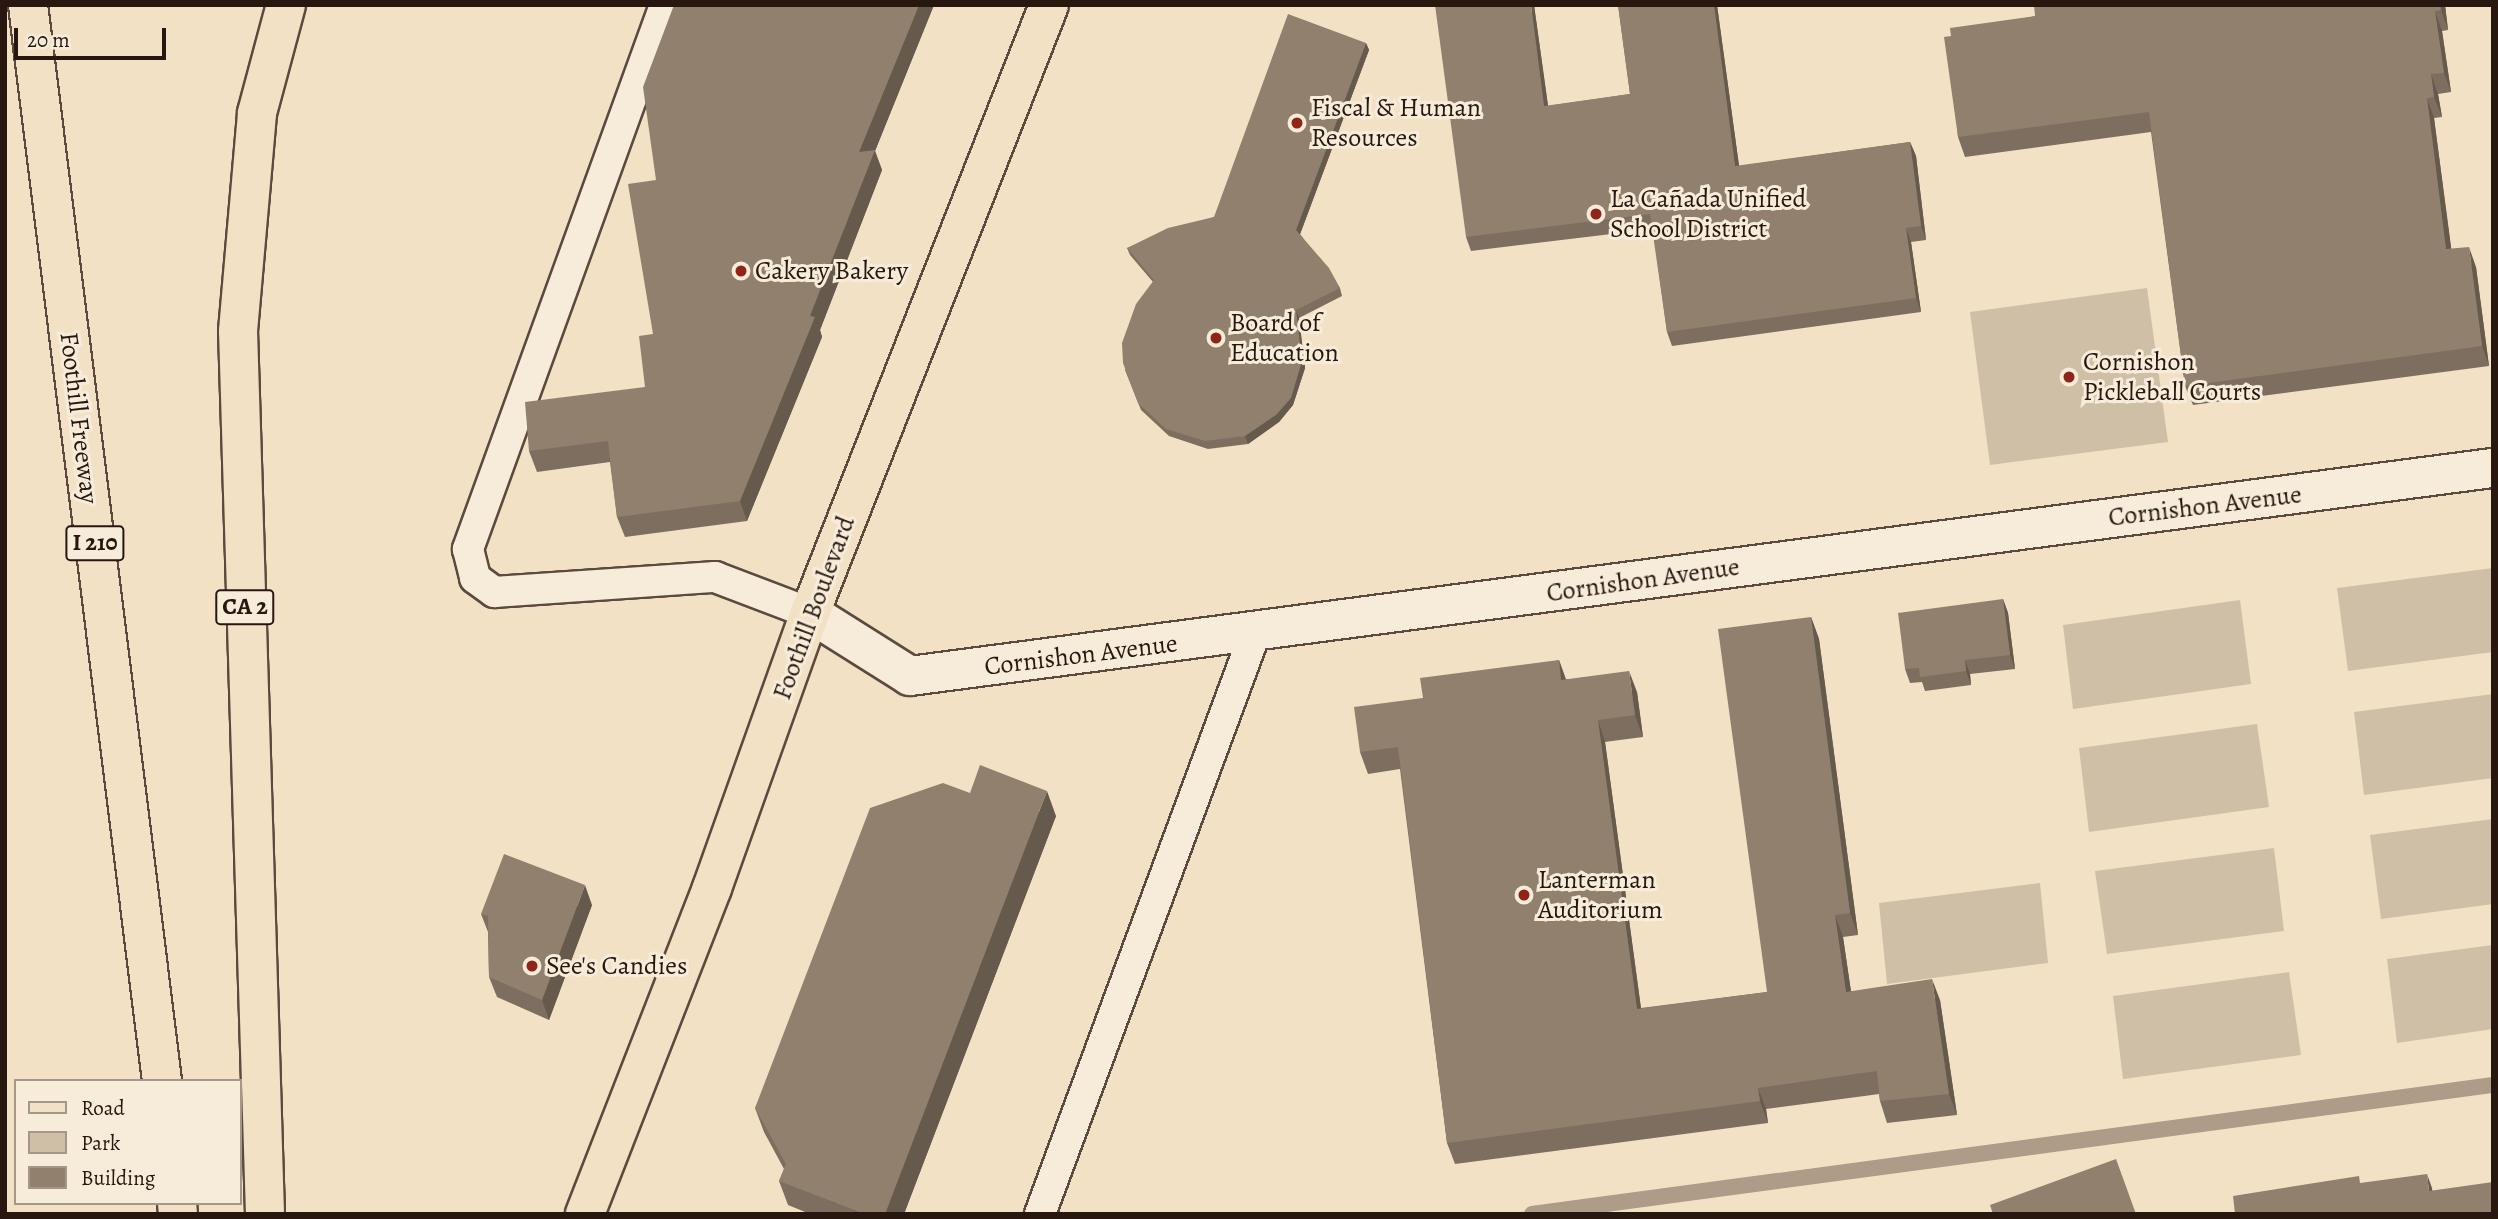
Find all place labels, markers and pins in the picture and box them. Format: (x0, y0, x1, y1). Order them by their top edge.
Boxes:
place label: Fiscal & Human Resources (1311, 92, 1481, 154)
marker: Fiscal & Human Resources (1289, 115, 1305, 131)
place label: La Cañada Unified School District (1610, 183, 1806, 244)
marker: La Cañada Unified School District (1588, 206, 1604, 222)
place label: Cakery Bakery (755, 255, 908, 287)
marker: Cakery Bakery (733, 263, 749, 279)
place label: Board of Education (1230, 307, 1339, 368)
marker: Board of Education (1208, 330, 1224, 346)
place label: Cornishon Pickleball Courts (2083, 346, 2261, 408)
marker: Cornishon Pickleball Courts (2061, 369, 2077, 385)
place label: Lanterman Auditorium (1538, 864, 1663, 926)
marker: Lanterman Auditorium (1516, 887, 1532, 903)
place label: See's Candies (546, 950, 687, 982)
marker: See's Candies (524, 958, 540, 974)

